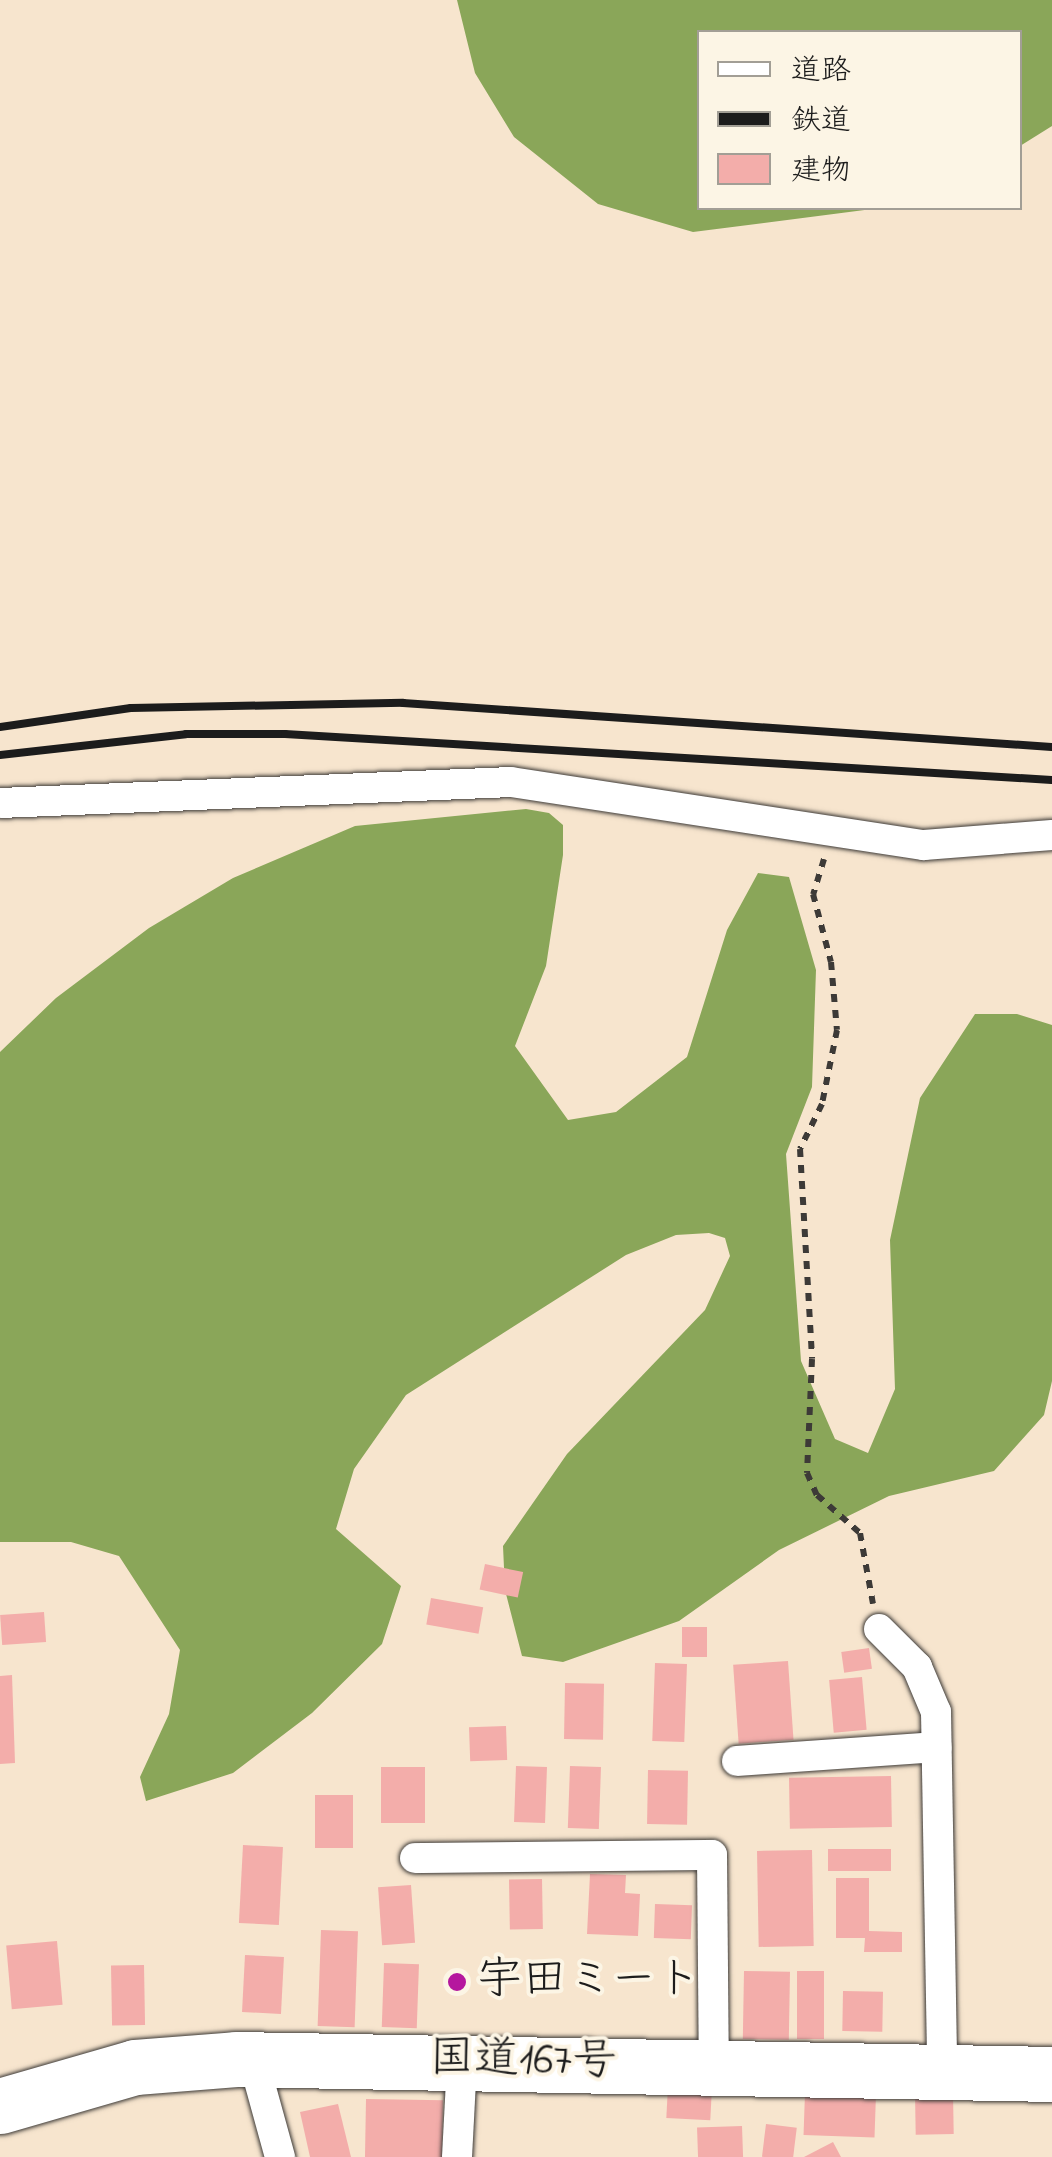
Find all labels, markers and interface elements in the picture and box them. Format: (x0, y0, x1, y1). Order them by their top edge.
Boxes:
legend (697, 30, 1022, 210)
text: 道路 (791, 50, 851, 94)
text: 鉄道 (791, 100, 851, 144)
text: 建物 (791, 150, 851, 194)
place label: 宇田ミート (477, 1955, 701, 2009)
marker: 宇田ミート (446, 1971, 468, 1993)
street label: 国道167号 (429, 2033, 617, 2091)

